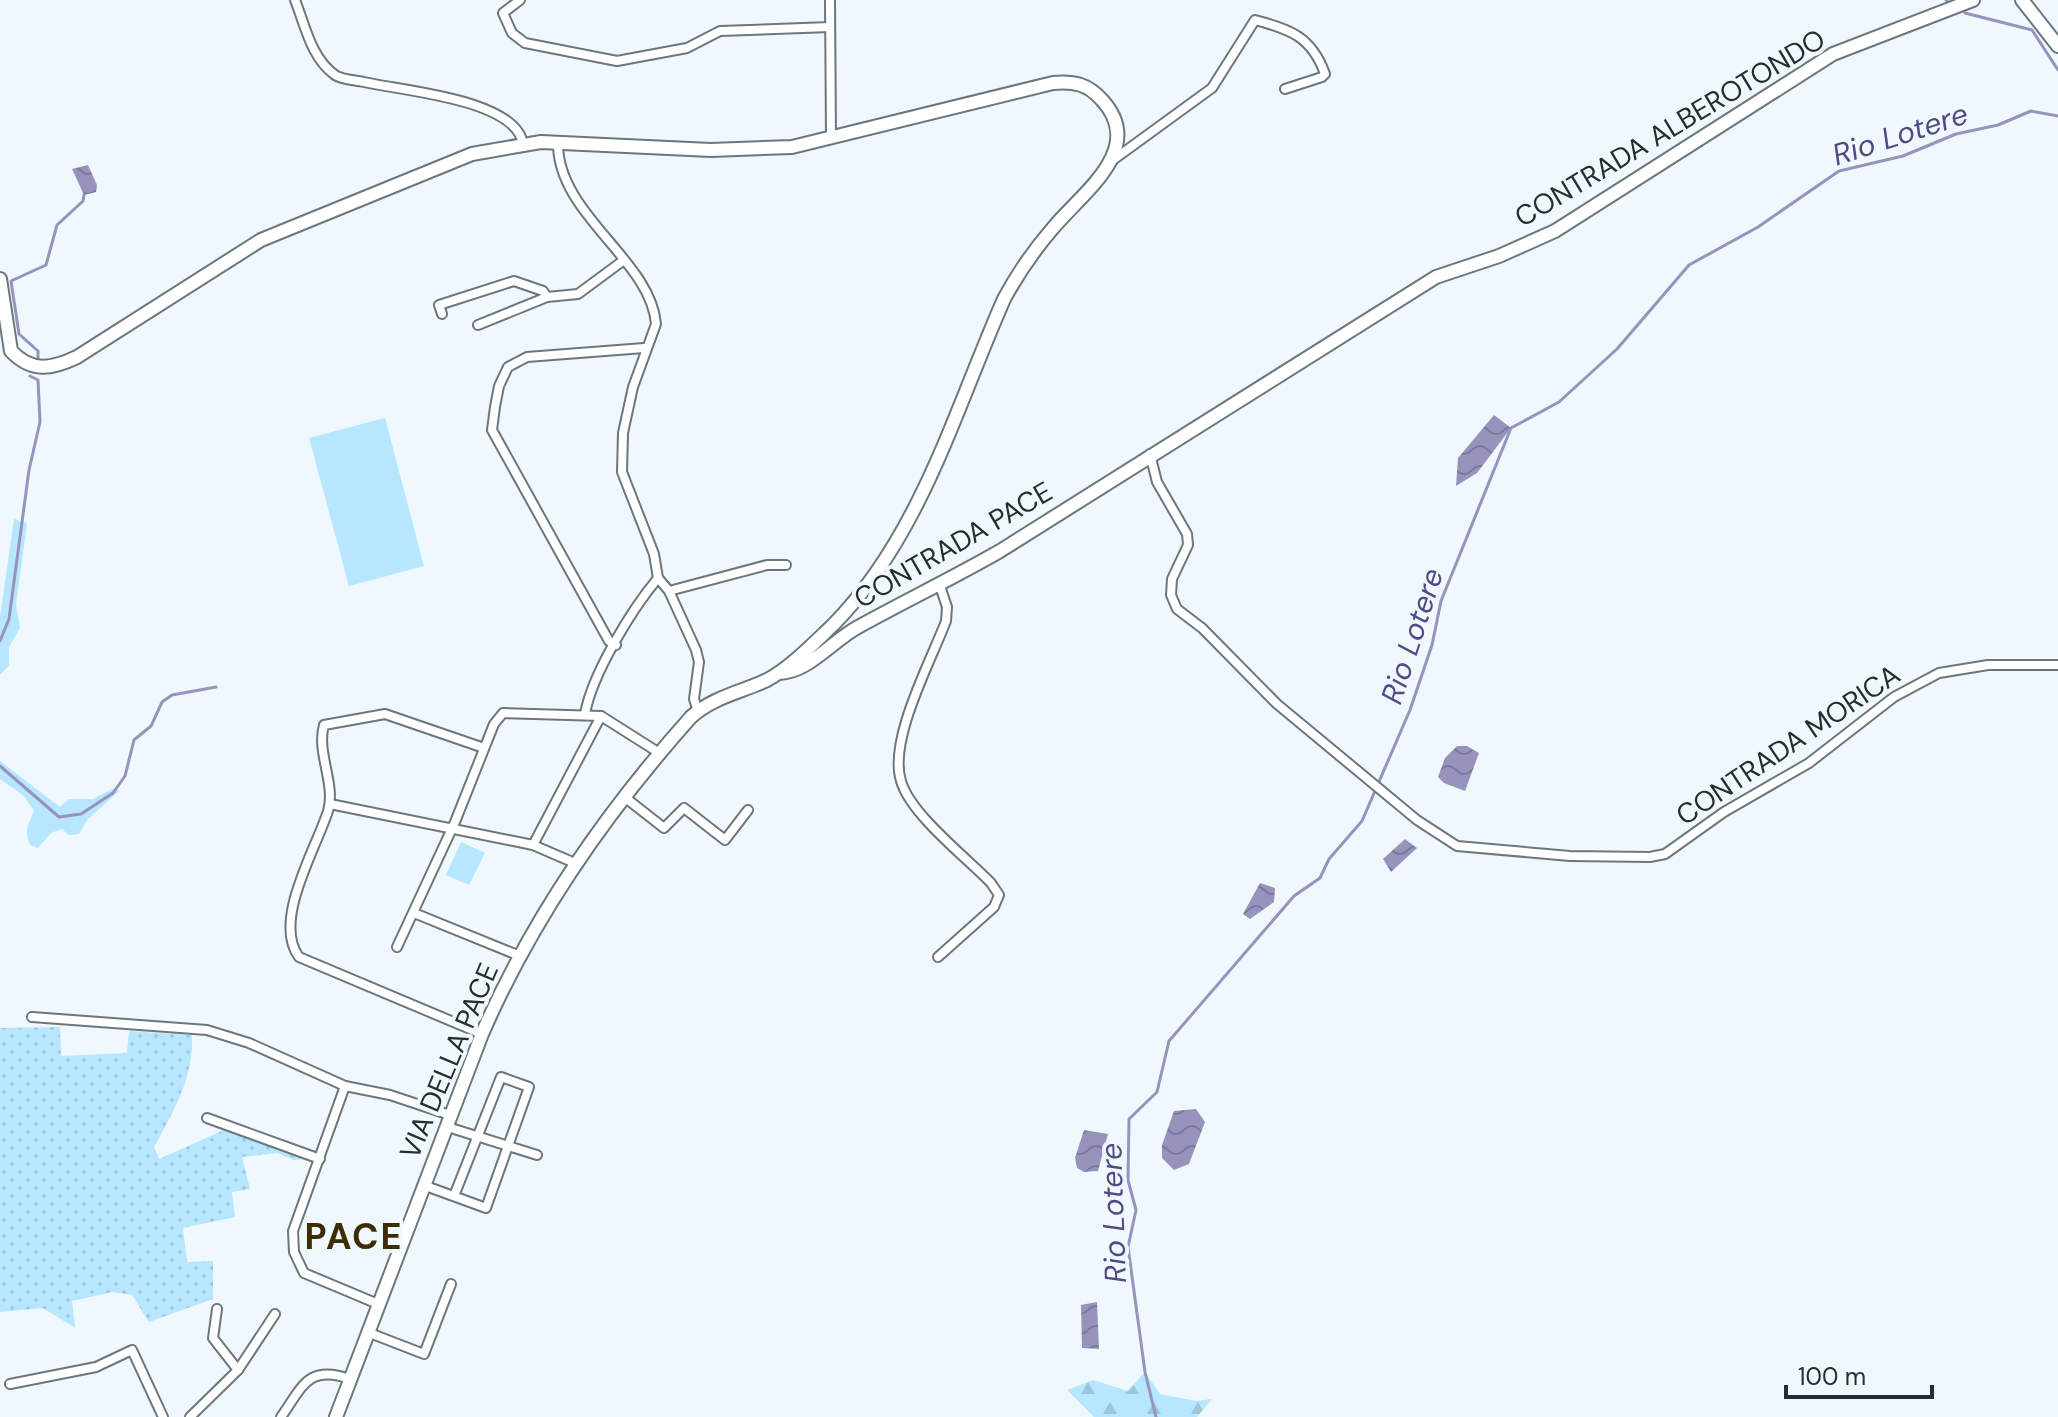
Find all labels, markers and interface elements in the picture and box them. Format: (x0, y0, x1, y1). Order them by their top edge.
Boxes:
street label: CONTRADA ALBEROTONDO (1508, 20, 1832, 236)
water label: Rio Lotere (1827, 94, 1973, 174)
street label: CONTRADA PACE (847, 473, 1059, 617)
water label: Rio Lotere (1372, 563, 1452, 709)
street label: CONTRADA MORICA (1669, 656, 1907, 834)
street label: VIA DELLA PACE (391, 958, 507, 1164)
water label: Rio Lotere (1091, 1142, 1135, 1284)
district label: PACE (304, 1213, 404, 1260)
scale bar (1786, 1349, 1932, 1399)
text: 100 m (1798, 1361, 1866, 1392)

